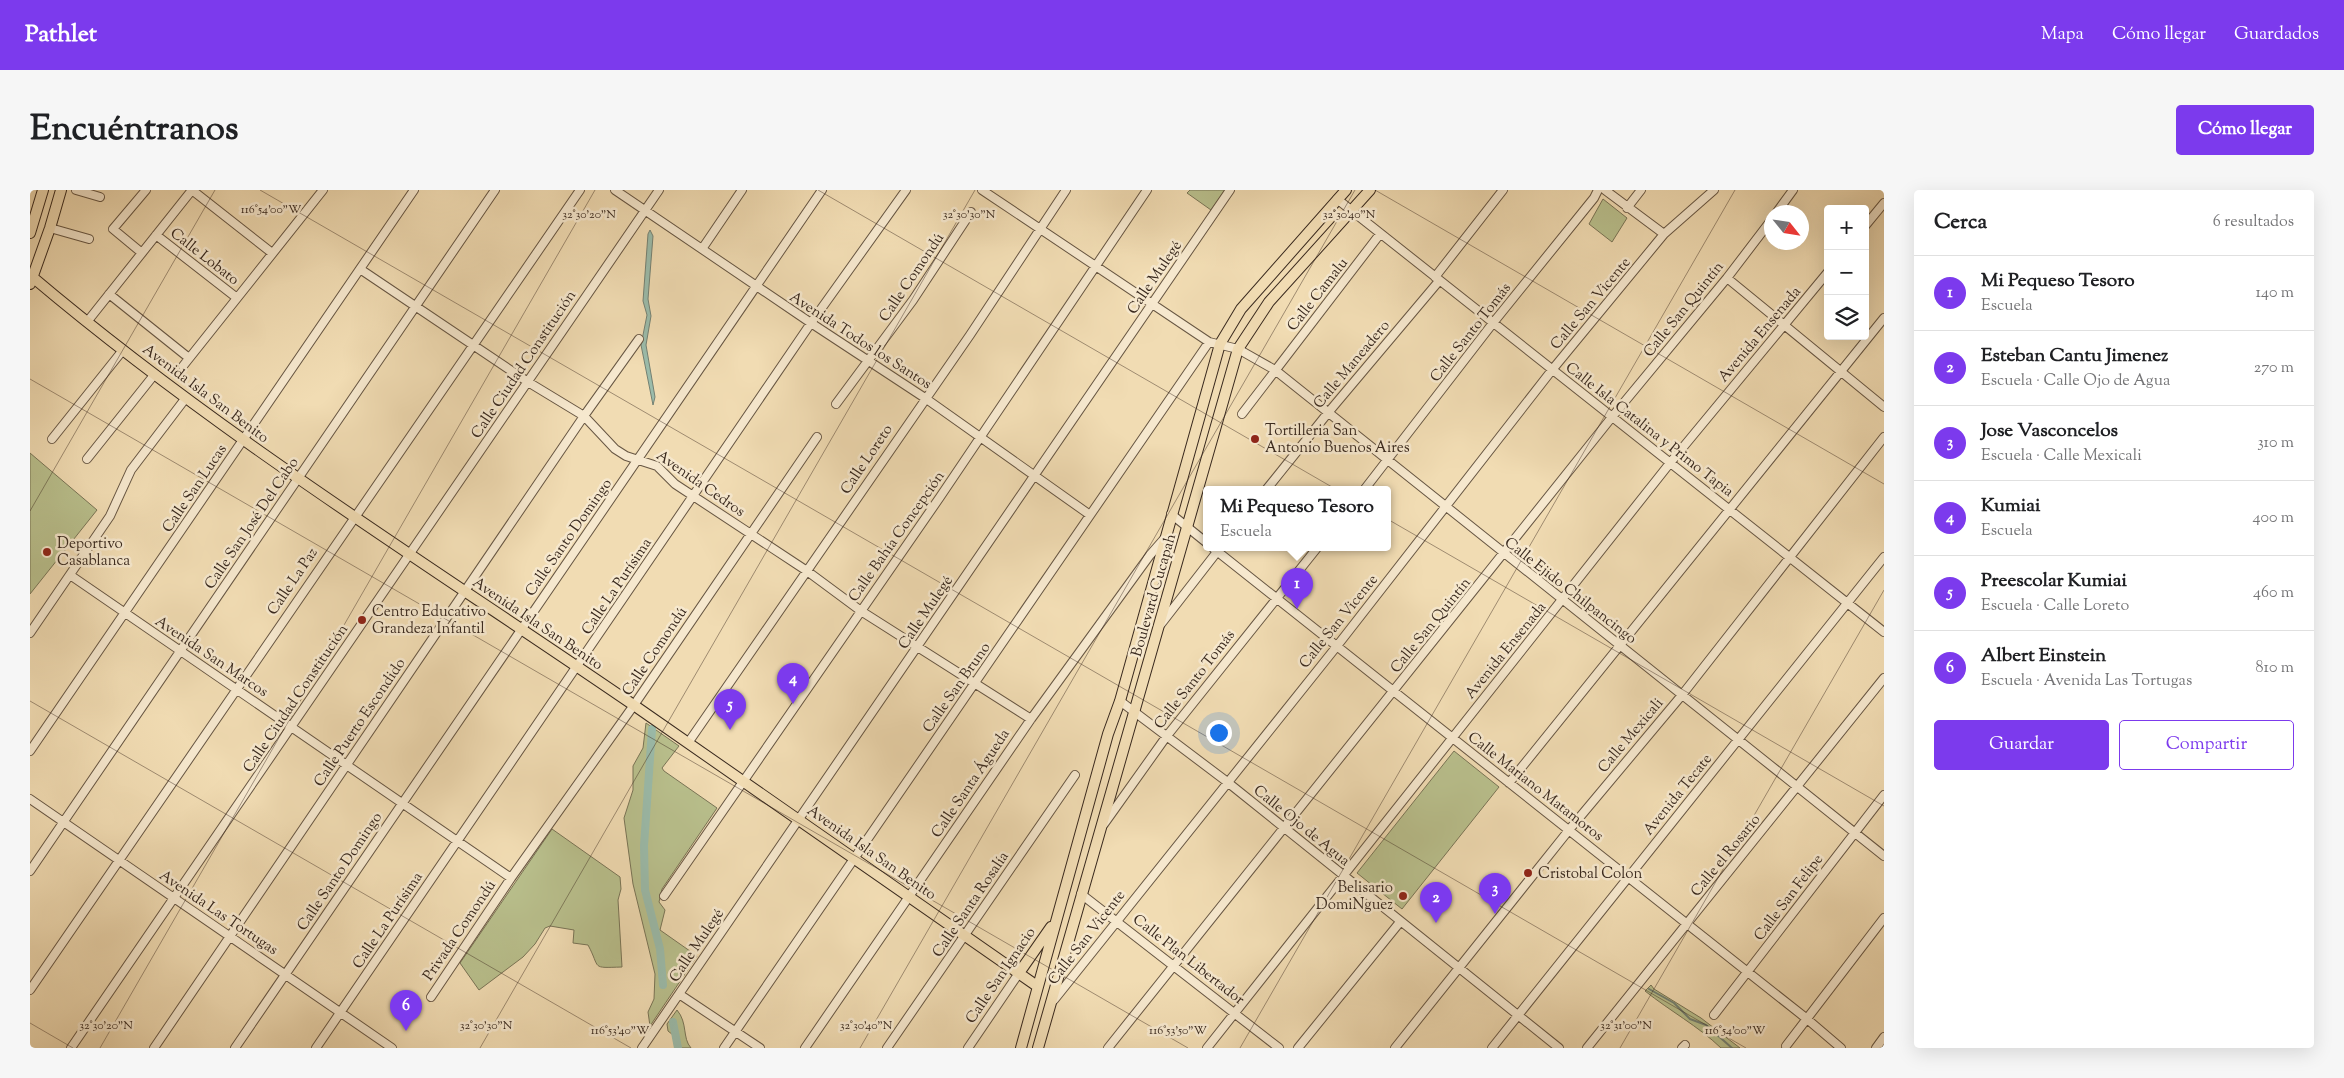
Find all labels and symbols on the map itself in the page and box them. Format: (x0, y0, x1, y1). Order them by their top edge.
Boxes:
text: 116°54'00"W (241, 201, 302, 219)
north arrow (1764, 205, 1809, 250)
text: 32°30'20"N (562, 206, 616, 224)
text: 32°30'30"N (943, 206, 996, 224)
text: 32°30'40"N (1323, 206, 1376, 224)
street label: Calle Lobato (165, 223, 243, 291)
street label: Calle Comondú (875, 229, 950, 326)
street label: Calle Mulegé (1123, 237, 1188, 319)
street label: Calle San Vicente (1546, 253, 1636, 355)
street label: Calle Camalu (1283, 254, 1354, 336)
street label: Calle San Quintín (1639, 258, 1729, 362)
street label: Calle Santo Tomás (1426, 279, 1517, 387)
street label: Avenida Ensenada (1714, 283, 1807, 387)
street label: Calle Ciudad Constitución (467, 287, 582, 443)
street label: Avenida Todos los Santos (785, 287, 935, 395)
street label: Calle Maneadero (1309, 316, 1395, 414)
street label: Avenida Isla San Benito (138, 340, 273, 449)
street label: Calle Isla Catalina y Primo Tapia (1561, 358, 1738, 503)
street label: Calle Loreto (836, 421, 898, 499)
place label: Tortilleria San Antonio Buenos Aires (1265, 421, 1410, 459)
marker: Tortilleria San Antonio Buenos Aires (1249, 433, 1261, 445)
street label: Calle San Lucas (158, 440, 233, 537)
street label: Avenida Cedros (651, 446, 749, 523)
street label: Calle San José Del Cabo (200, 454, 304, 594)
street label: Calle Bahía Concepción (844, 467, 950, 606)
street label: Calle Santo Domingo (521, 475, 618, 601)
street label: Boulevard Cucapah (1127, 531, 1182, 659)
street label: Calle Ejido Chilpancingo (1499, 533, 1641, 650)
place label: Deportivo Casablanca (57, 534, 130, 572)
street label: Calle La Purísima (577, 534, 657, 639)
street label: Calle La Paz (263, 544, 324, 620)
marker: Deportivo Casablanca (41, 546, 53, 558)
pin: 1 (1281, 568, 1313, 609)
street label: Calle San Vicente (1295, 571, 1384, 673)
street label: Calle Mulegé (894, 572, 959, 654)
street label: Avenida Isla San Benito (468, 573, 607, 676)
street label: Calle San Quintín (1386, 574, 1476, 678)
street label: Avenida Ensenada (1461, 598, 1552, 704)
place label: Centro Educativo Grandeza Infantil (372, 602, 486, 640)
street label: Calle Comondú (618, 603, 693, 700)
street label: Avenida San Marcos (150, 612, 272, 703)
marker: Centro Educativo Grandeza Infantil (356, 614, 368, 626)
street label: Calle Ciudad Constitución (239, 621, 354, 777)
street label: Calle Santo Tomás (1150, 626, 1241, 734)
street label: Calle San Bruno (918, 639, 996, 737)
street label: Calle Puerto Escondido (309, 654, 411, 791)
pin: 4 (777, 663, 809, 704)
pin: 5 (714, 689, 746, 730)
street label: Calle Mexicali (1593, 694, 1669, 778)
your location (1206, 720, 1232, 746)
street label: Calle Santa Águeda (926, 725, 1016, 842)
street label: Calle Mariano Matamoros (1463, 727, 1608, 847)
street label: Avenida Tecate (1639, 750, 1718, 840)
street label: Calle Ojo de Agua (1248, 781, 1354, 872)
street label: Avenida Isla San Benito (802, 801, 940, 906)
street label: Calle Santo Domingo (293, 808, 388, 935)
street label: Calle el Rosario (1686, 810, 1766, 902)
street label: Calle Santa Rosalía (928, 848, 1015, 962)
street label: Calle San Felipe (1750, 850, 1829, 946)
place label: Cristobal Colon (1538, 864, 1642, 885)
street label: Avenida Las Tortugas (154, 866, 282, 961)
marker: Cristobal Colon (1522, 867, 1534, 879)
street label: Calle La Purísima (348, 868, 428, 973)
pin: 3 (1479, 873, 1511, 914)
street label: Privada Comondú (419, 876, 502, 985)
place label: Belisario DomiNguez (1316, 878, 1393, 916)
pin: 2 (1420, 882, 1452, 923)
street label: Calle San Vicente (1043, 886, 1131, 990)
marker: Belisario DomiNguez (1397, 890, 1409, 902)
street label: Calle Mulegé (665, 905, 730, 987)
street label: Calle Plan Libertador (1128, 910, 1249, 1011)
street label: Calle San Ignacio (961, 923, 1041, 1028)
pin: 6 (390, 990, 422, 1031)
text: 32°30'20"N (79, 1017, 133, 1035)
text: 32°30'30"N (460, 1017, 513, 1035)
text: 32°30'40"N (840, 1017, 893, 1035)
text: 32°31'00"N (1600, 1017, 1652, 1035)
text: 116°53'40"W (591, 1022, 650, 1040)
text: 116°53'50"W (1149, 1022, 1208, 1040)
text: 116°54'00"W (1705, 1022, 1766, 1040)

